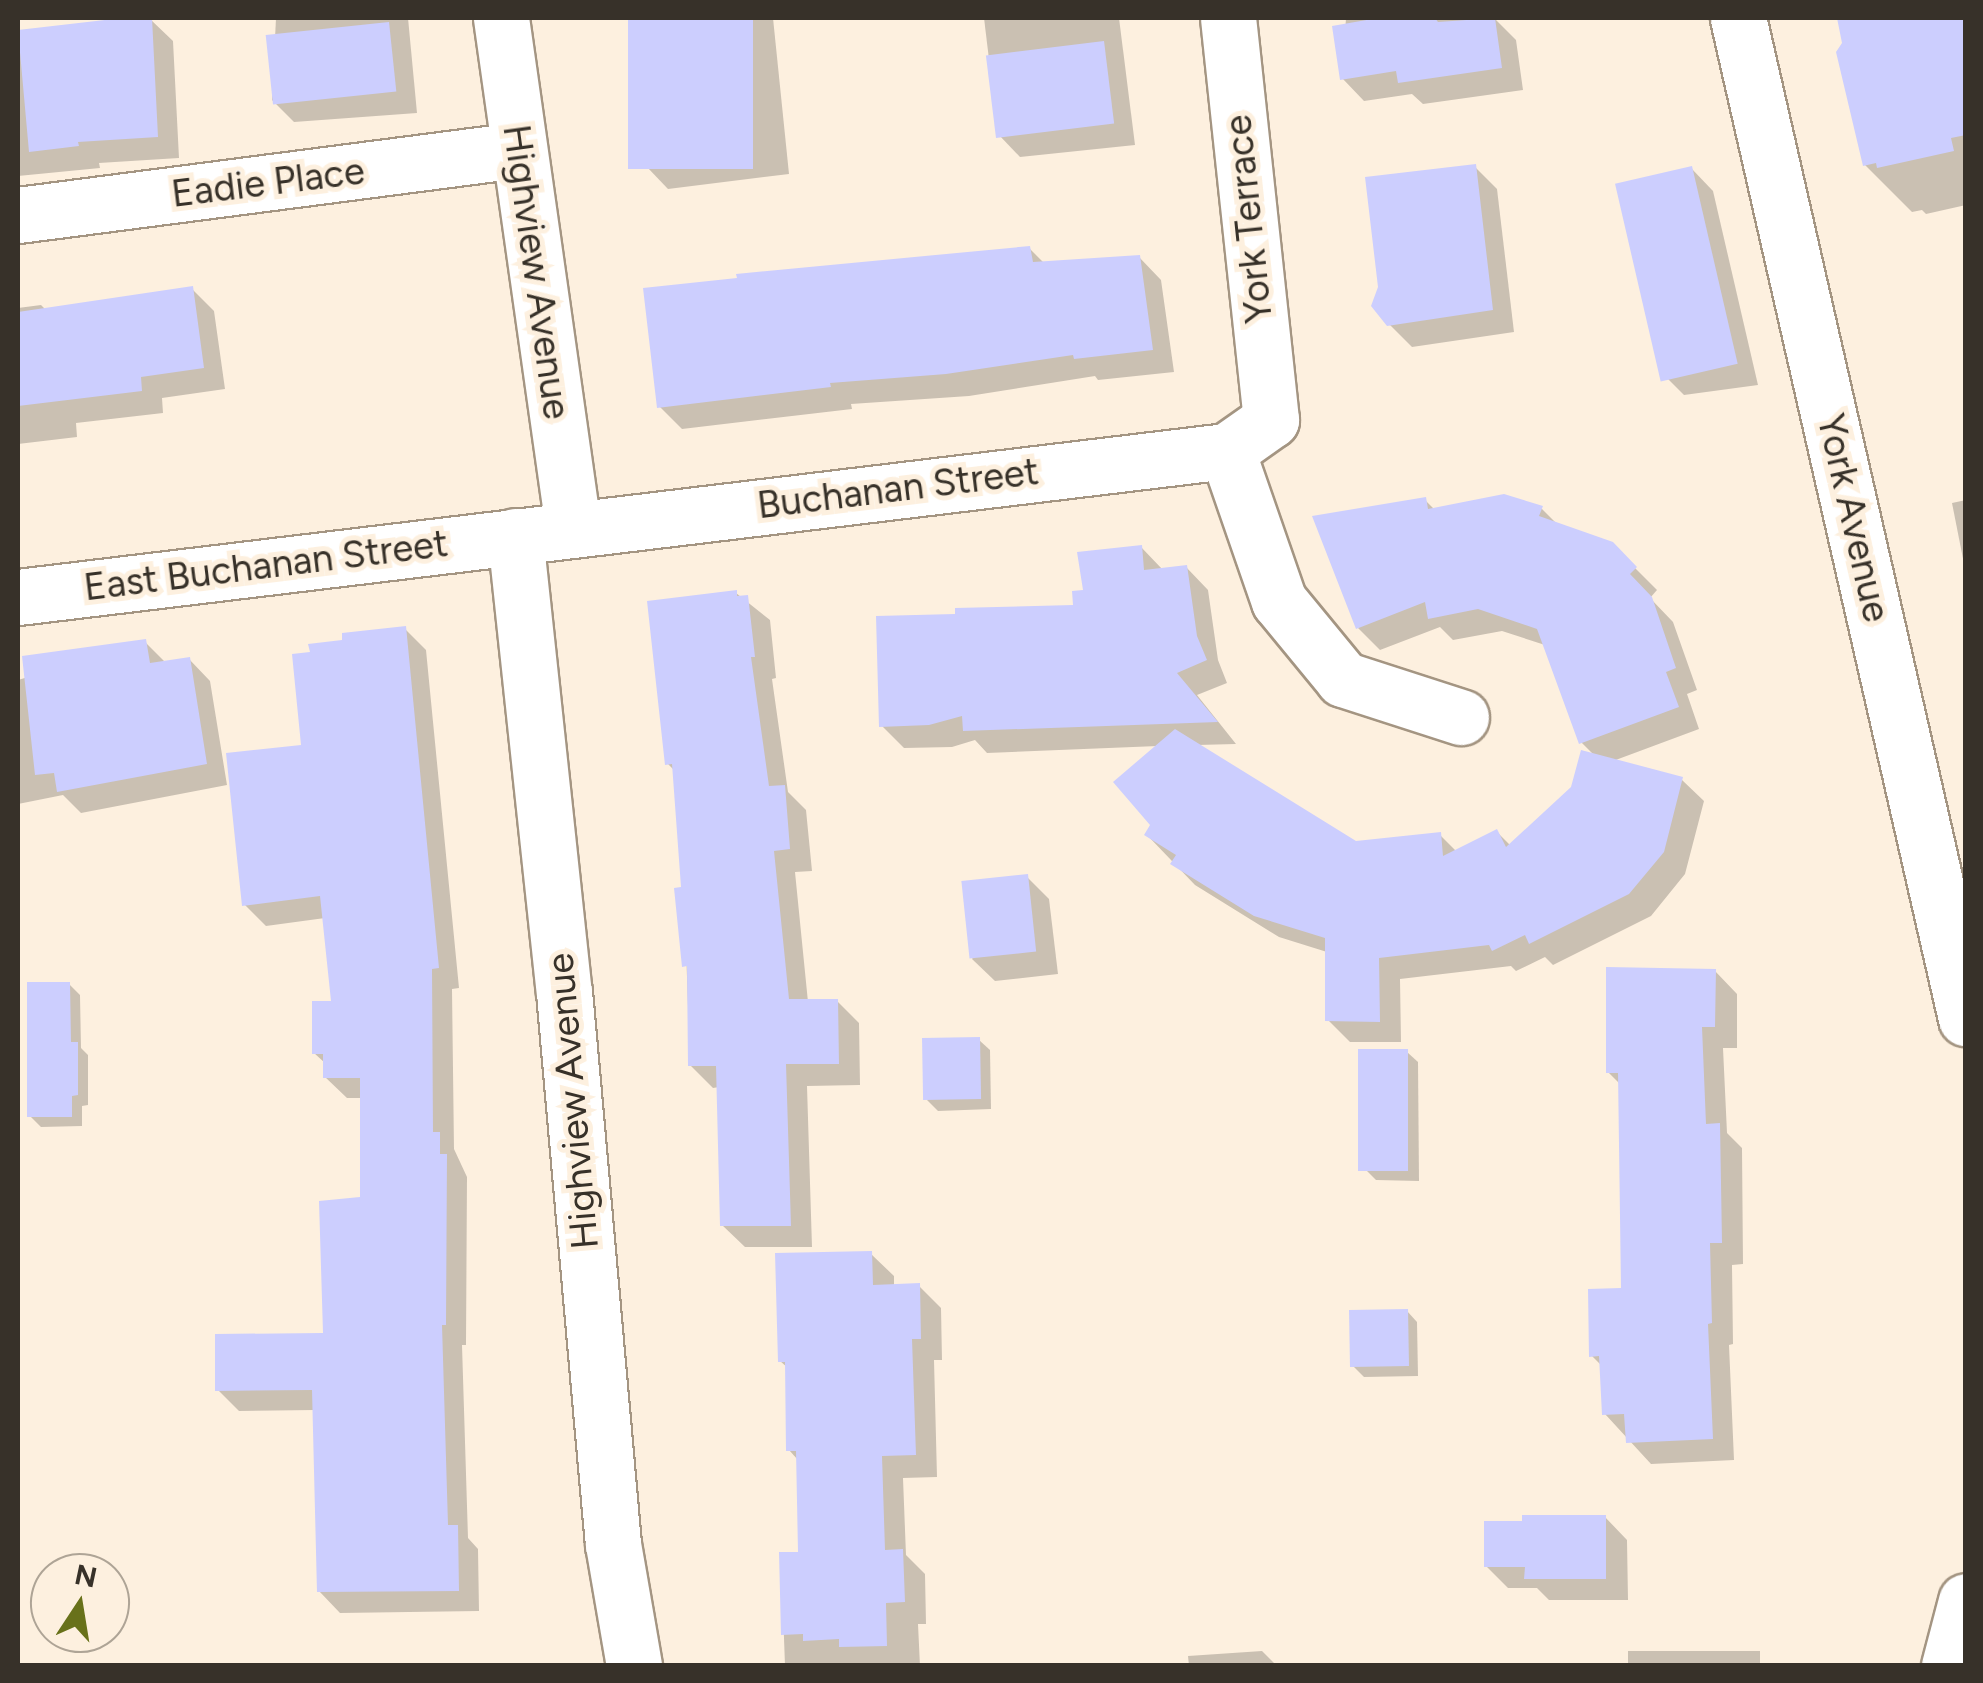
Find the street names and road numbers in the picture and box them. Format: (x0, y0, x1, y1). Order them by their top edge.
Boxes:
street label: York Terrace (1215, 113, 1283, 325)
street label: Highview Avenue (493, 122, 579, 422)
street label: Eadie Place (169, 149, 367, 217)
street label: York Avenue (1807, 410, 1899, 626)
street label: Buchanan Street (755, 449, 1041, 529)
street label: East Buchanan Street (81, 521, 451, 611)
street label: Highview Avenue (537, 951, 609, 1251)

